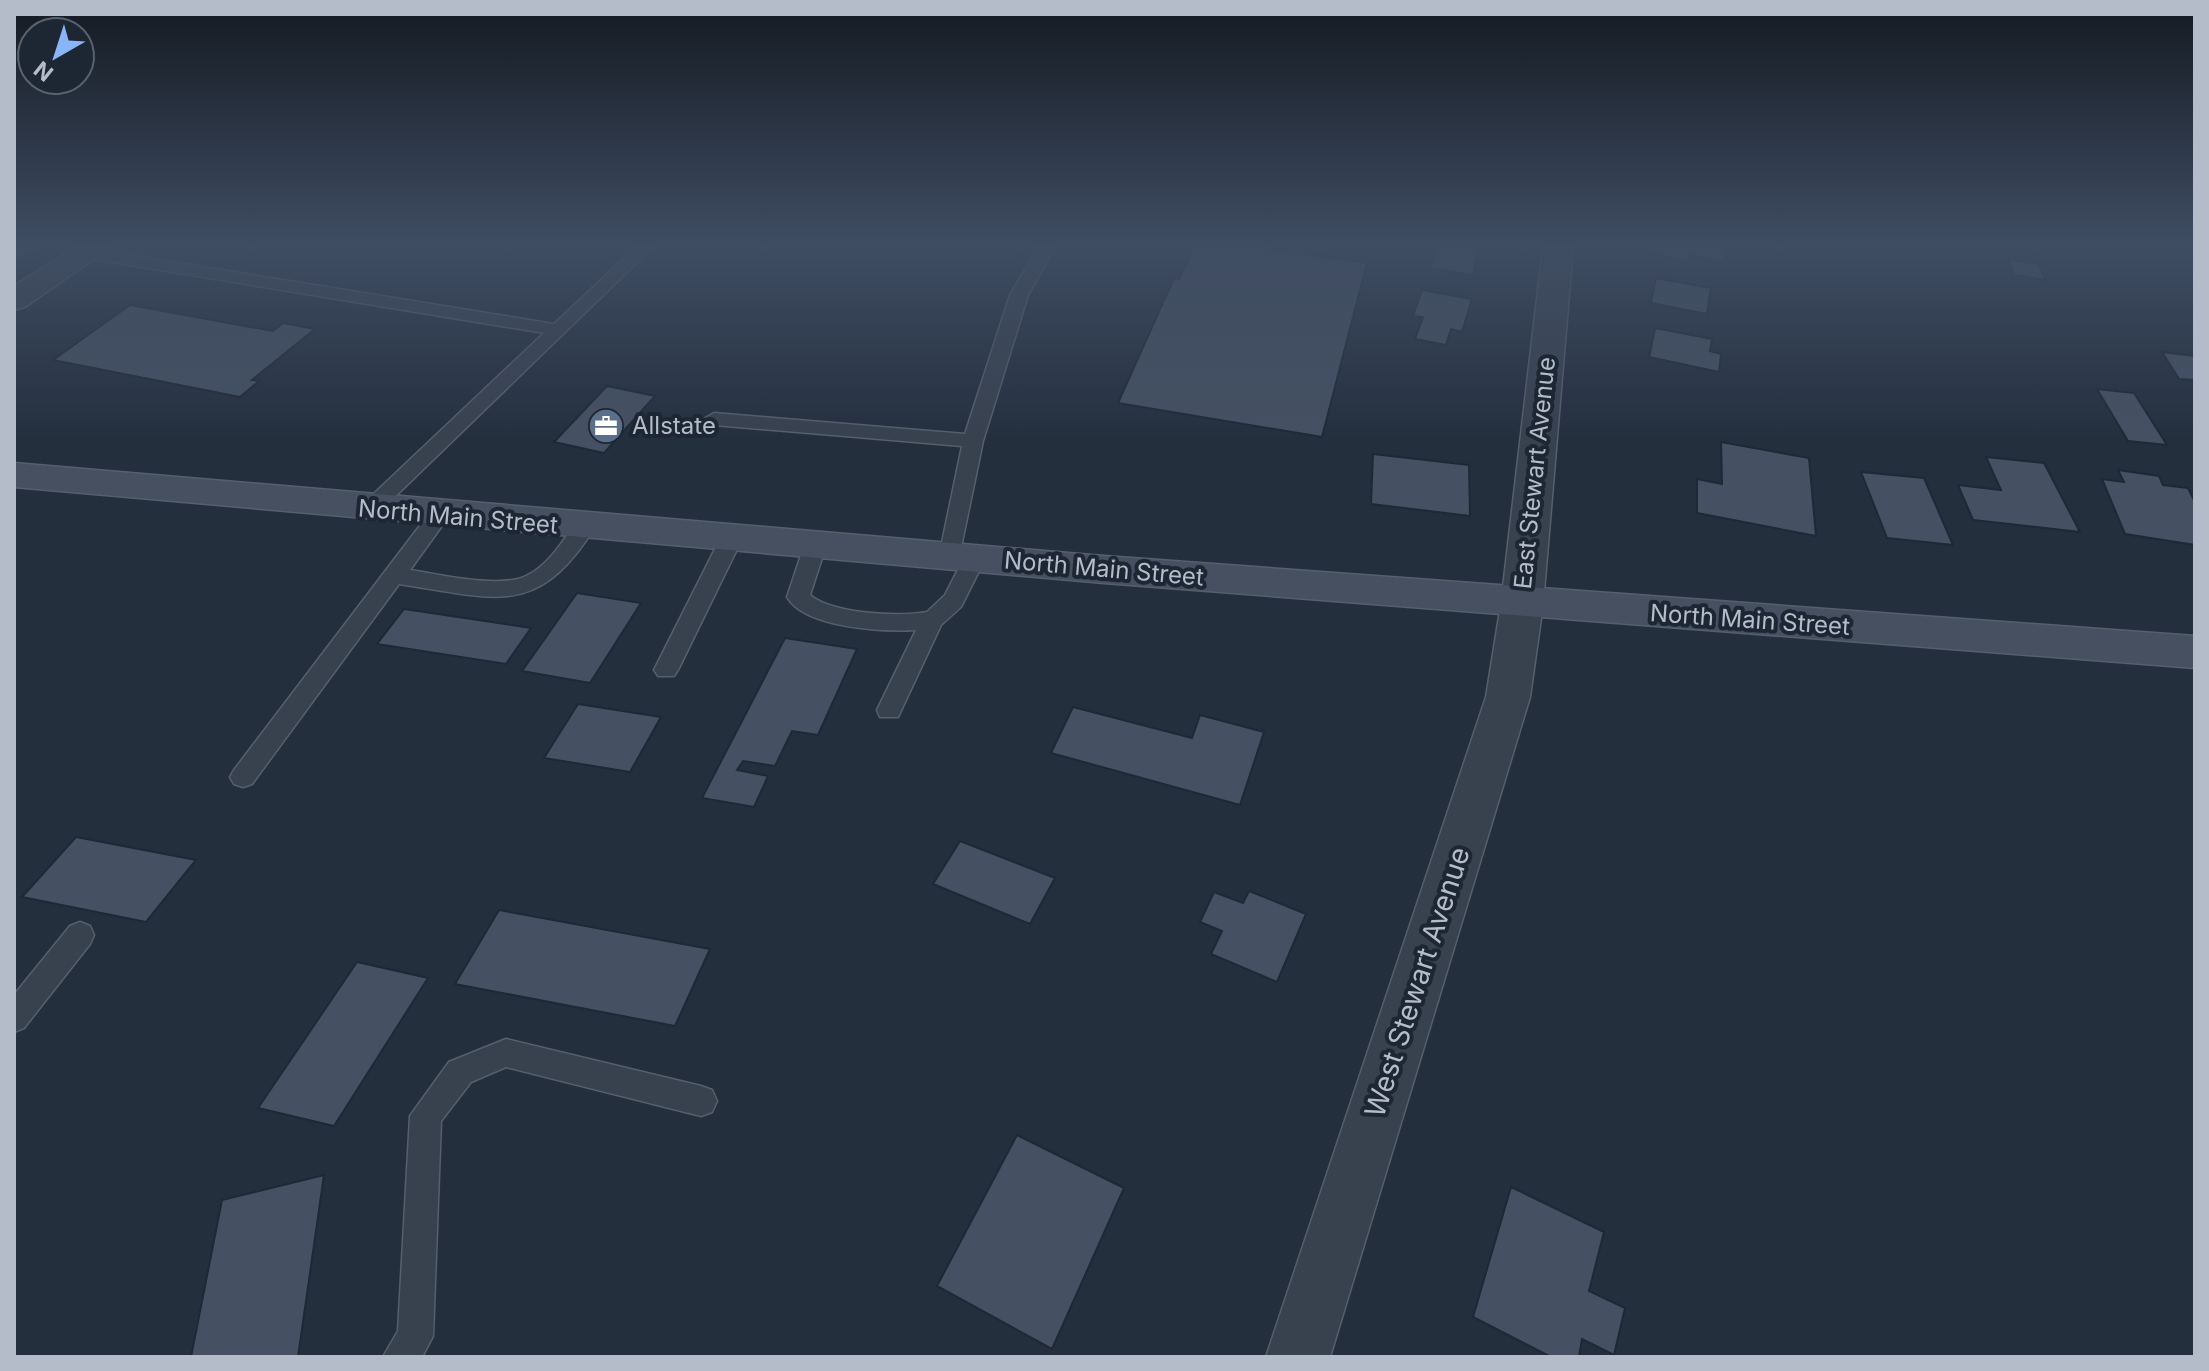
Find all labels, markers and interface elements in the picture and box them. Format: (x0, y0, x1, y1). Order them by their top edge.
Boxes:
north arrow (16, 16, 96, 96)
text: N (29, 56, 58, 87)
street label: East Stewart Avenue (1508, 355, 1561, 590)
office icon: Allstate (587, 407, 625, 445)
place label: Allstate (632, 411, 716, 440)
street label: North Main Street (357, 493, 559, 540)
street label: North Main Street (1003, 545, 1205, 592)
street label: North Main Street (1649, 598, 1851, 641)
street label: West Stewart Avenue (1357, 843, 1477, 1121)

